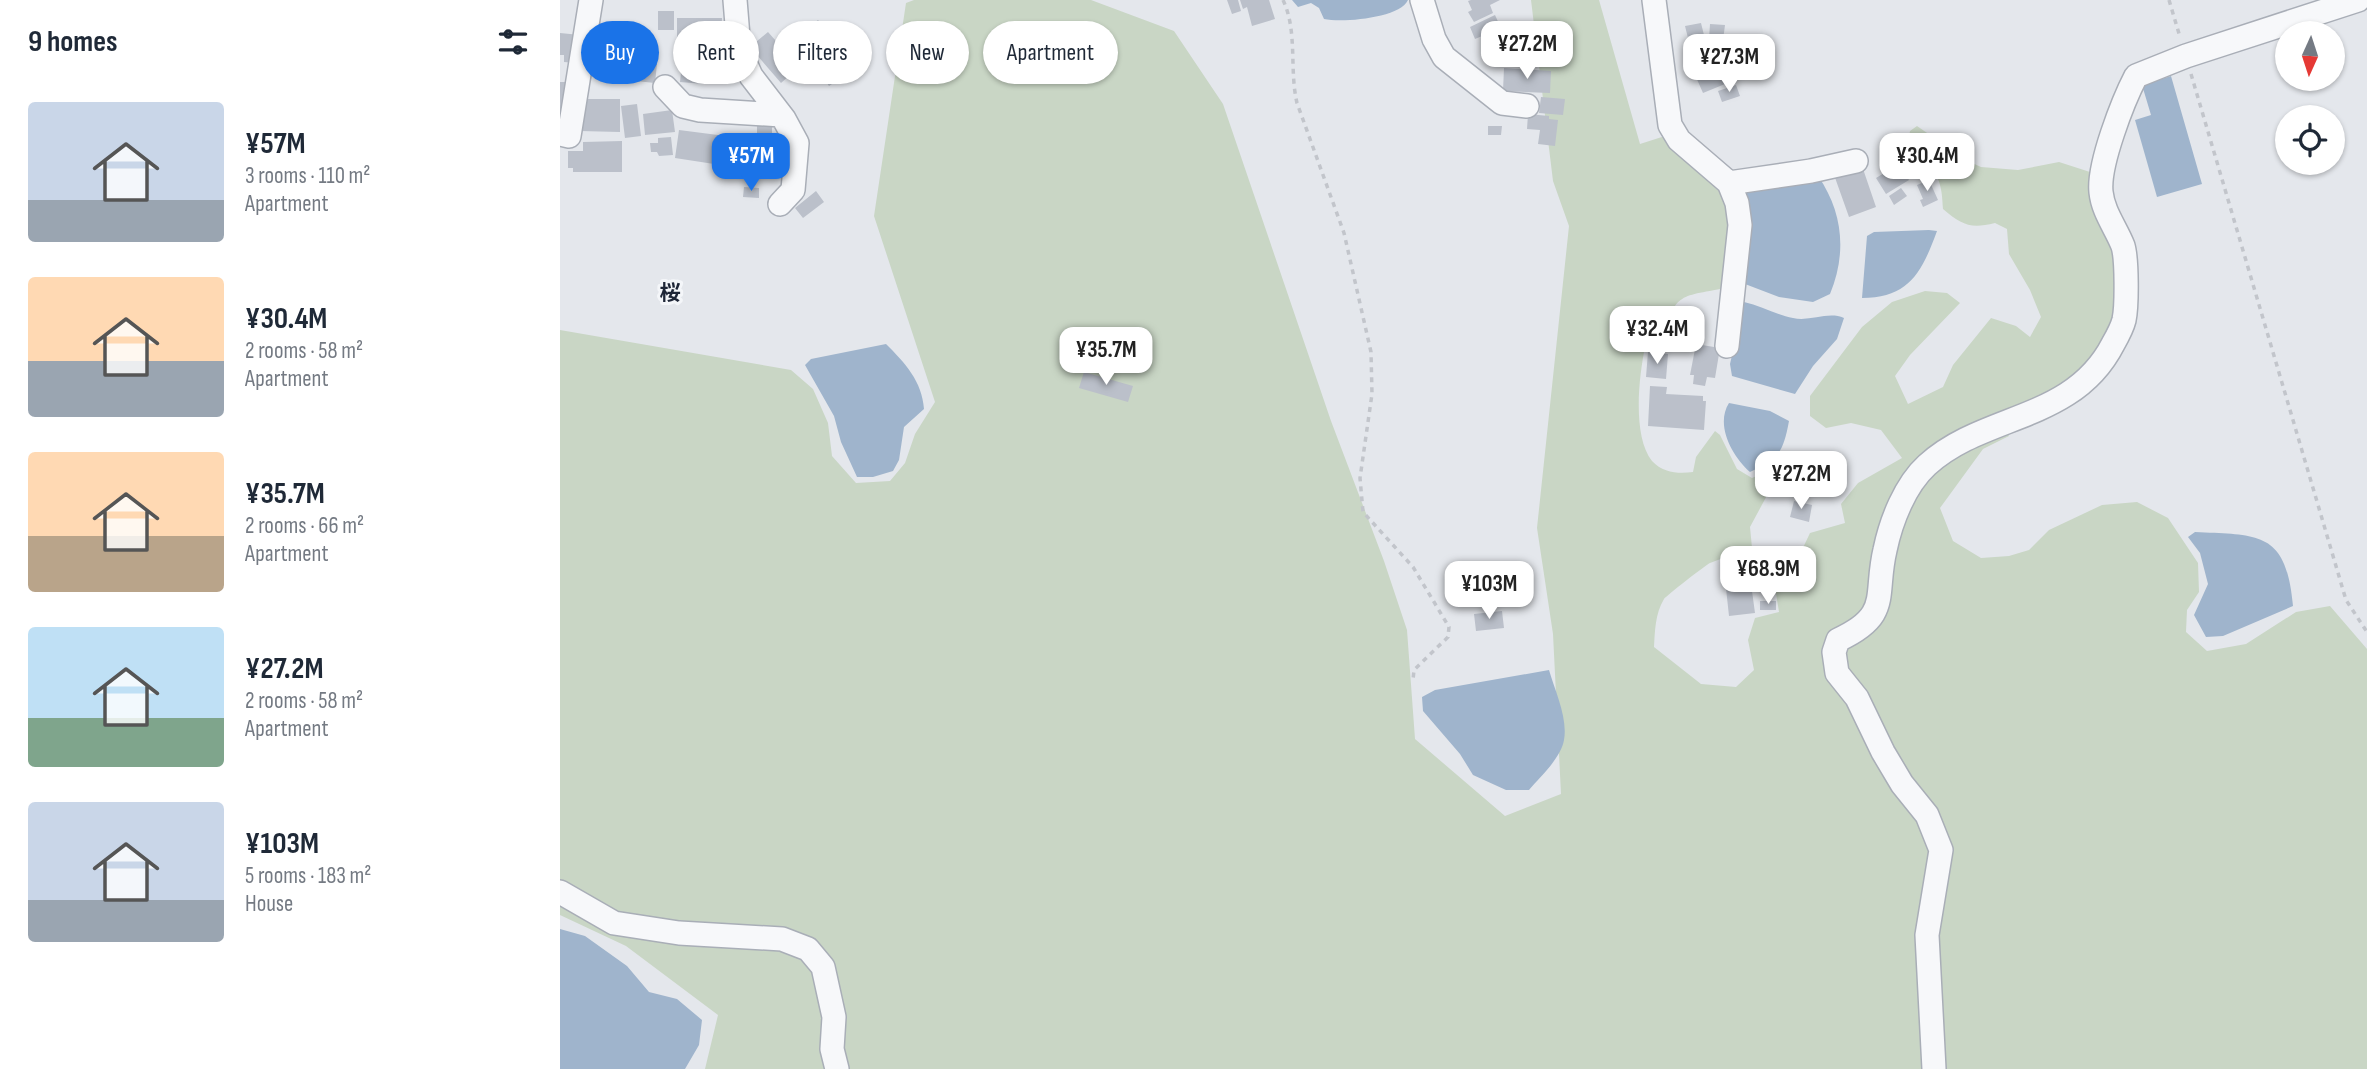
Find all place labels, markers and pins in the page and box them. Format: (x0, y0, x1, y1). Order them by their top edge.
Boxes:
pin: ¥27.2M (1470, 22, 1584, 81)
pin: ¥27.3M (1672, 34, 1786, 94)
pin: ¥57M (710, 134, 792, 193)
pin: ¥30.4M (1870, 134, 1984, 193)
pin: ¥32.4M (1600, 306, 1714, 366)
pin: ¥35.7M (1049, 328, 1163, 387)
pin: ¥27.2M (1744, 452, 1858, 511)
pin: ¥68.9M (1711, 546, 1825, 606)
pin: ¥103M (1440, 562, 1538, 621)

